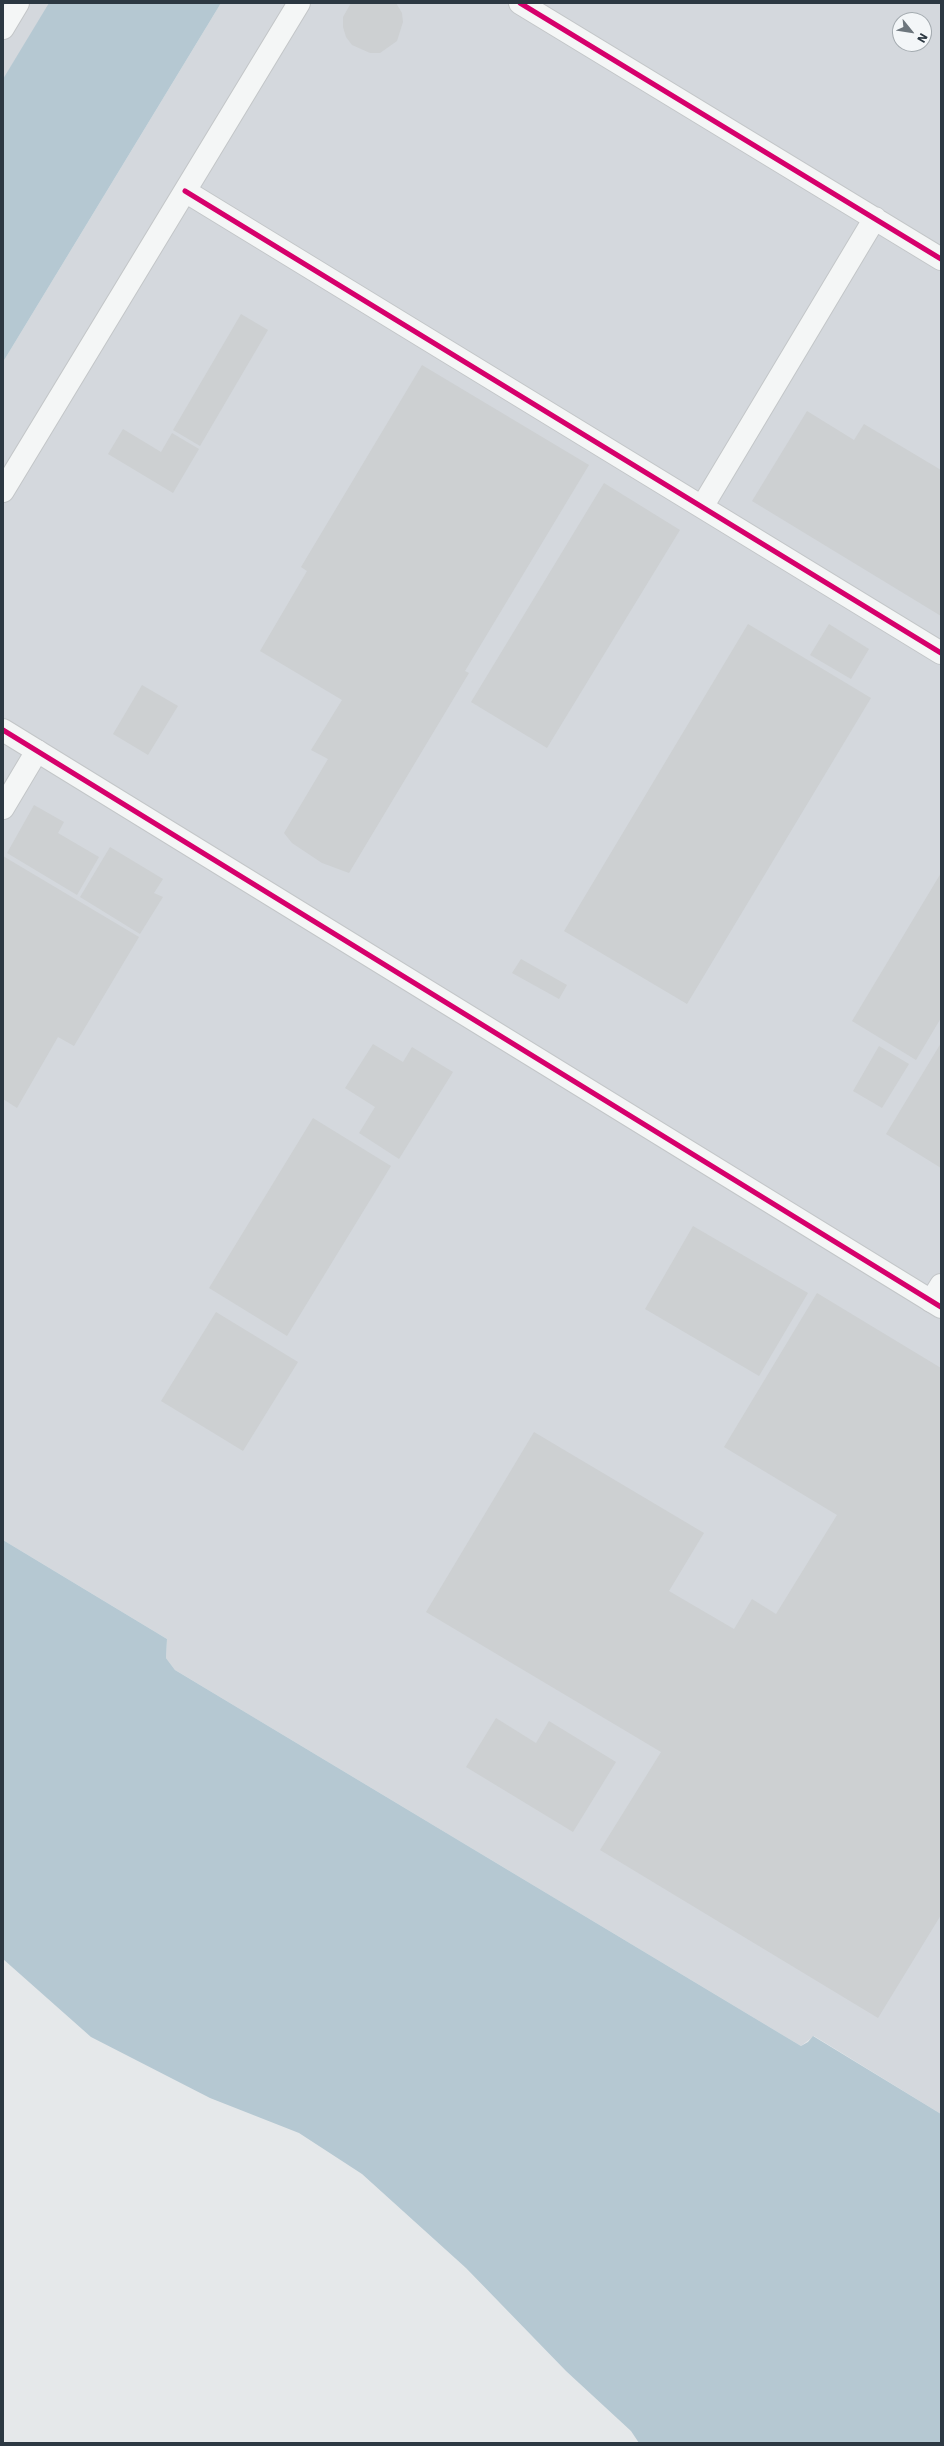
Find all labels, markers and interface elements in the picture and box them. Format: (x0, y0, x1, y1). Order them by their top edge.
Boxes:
north arrow (892, 12, 932, 52)
text: N (914, 31, 930, 45)

